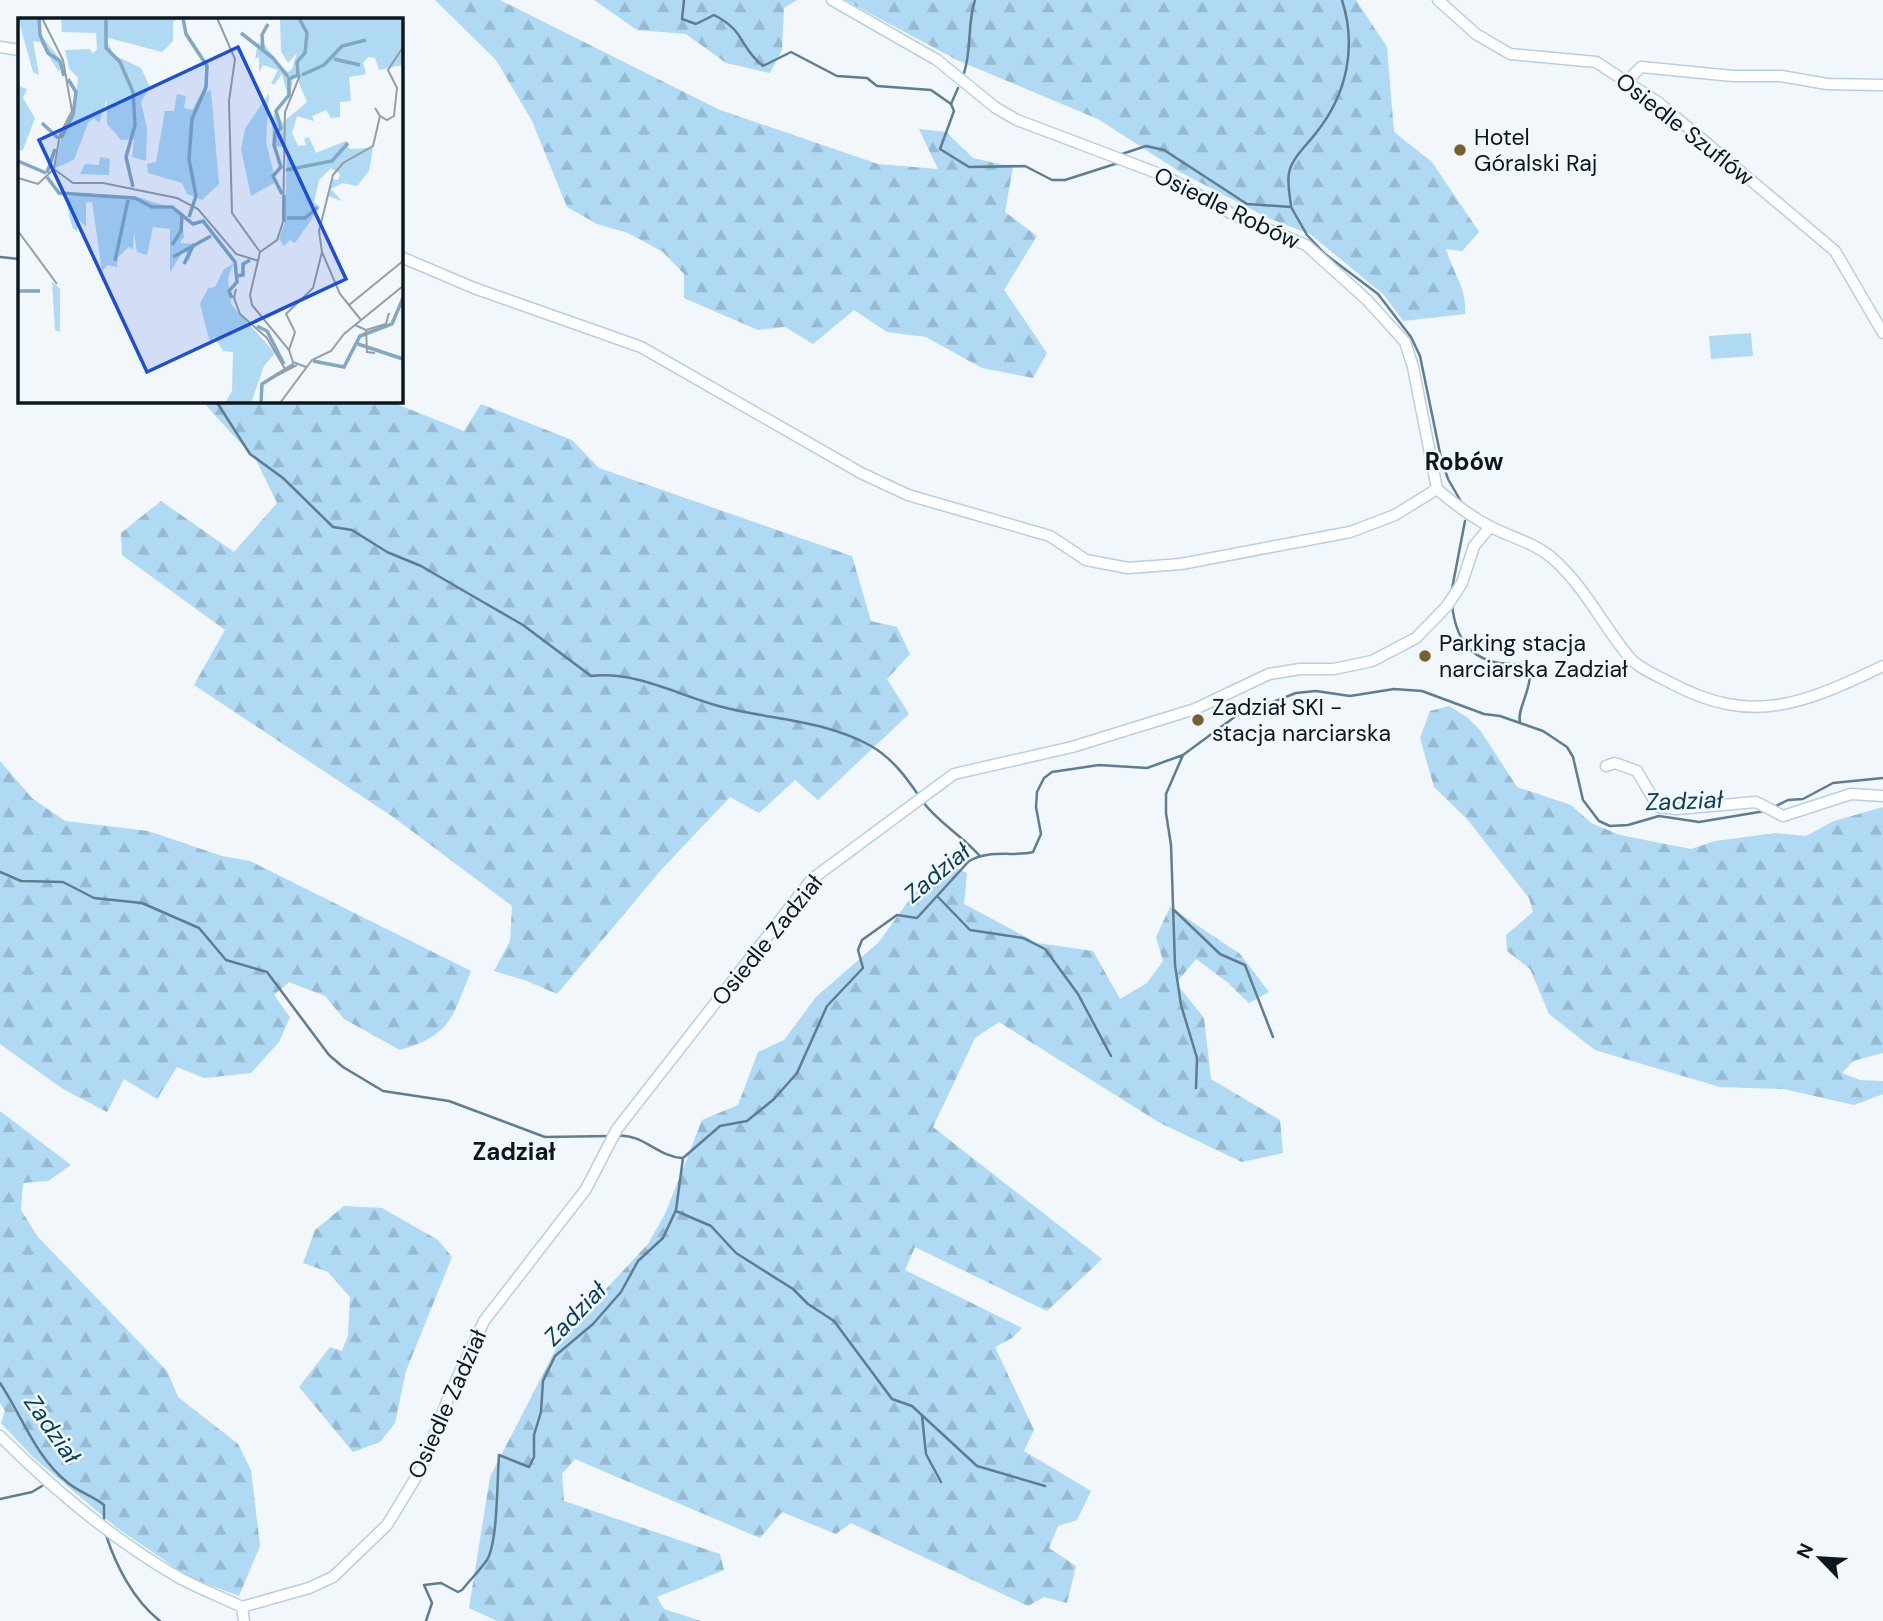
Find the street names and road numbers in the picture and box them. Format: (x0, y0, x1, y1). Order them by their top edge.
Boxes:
street label: Osiedle Szuflów (1610, 66, 1760, 192)
street label: Osiedle Robów (1149, 160, 1305, 256)
street label: Osiedle Zadział (705, 868, 829, 1012)
street label: Osiedle Zadział (401, 1324, 493, 1483)

